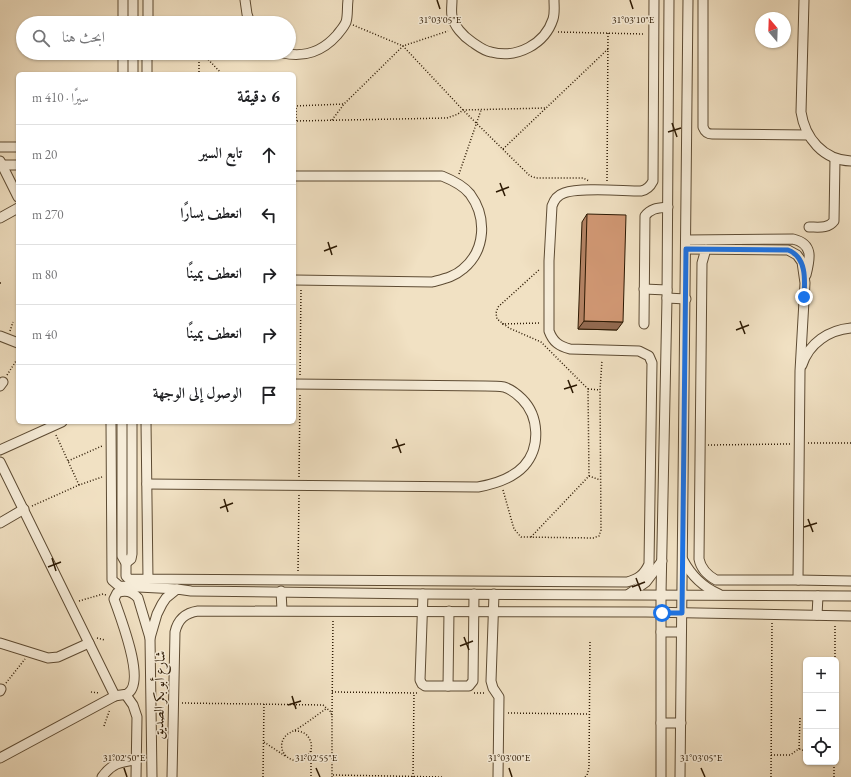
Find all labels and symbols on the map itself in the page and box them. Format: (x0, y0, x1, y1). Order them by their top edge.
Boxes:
north arrow (755, 12, 791, 48)
text: 31°03'05"E (419, 13, 462, 26)
text: 31°03'10"E (612, 13, 655, 26)
route end (795, 288, 813, 306)
route start (653, 604, 671, 622)
street label: شارع أبو بكر الصديق (148, 650, 172, 740)
text: 31°02'50"E (103, 751, 146, 764)
text: 31°02'55"E (295, 751, 338, 764)
text: 31°03'00"E (488, 751, 531, 764)
text: 31°03'05"E (680, 751, 723, 764)

